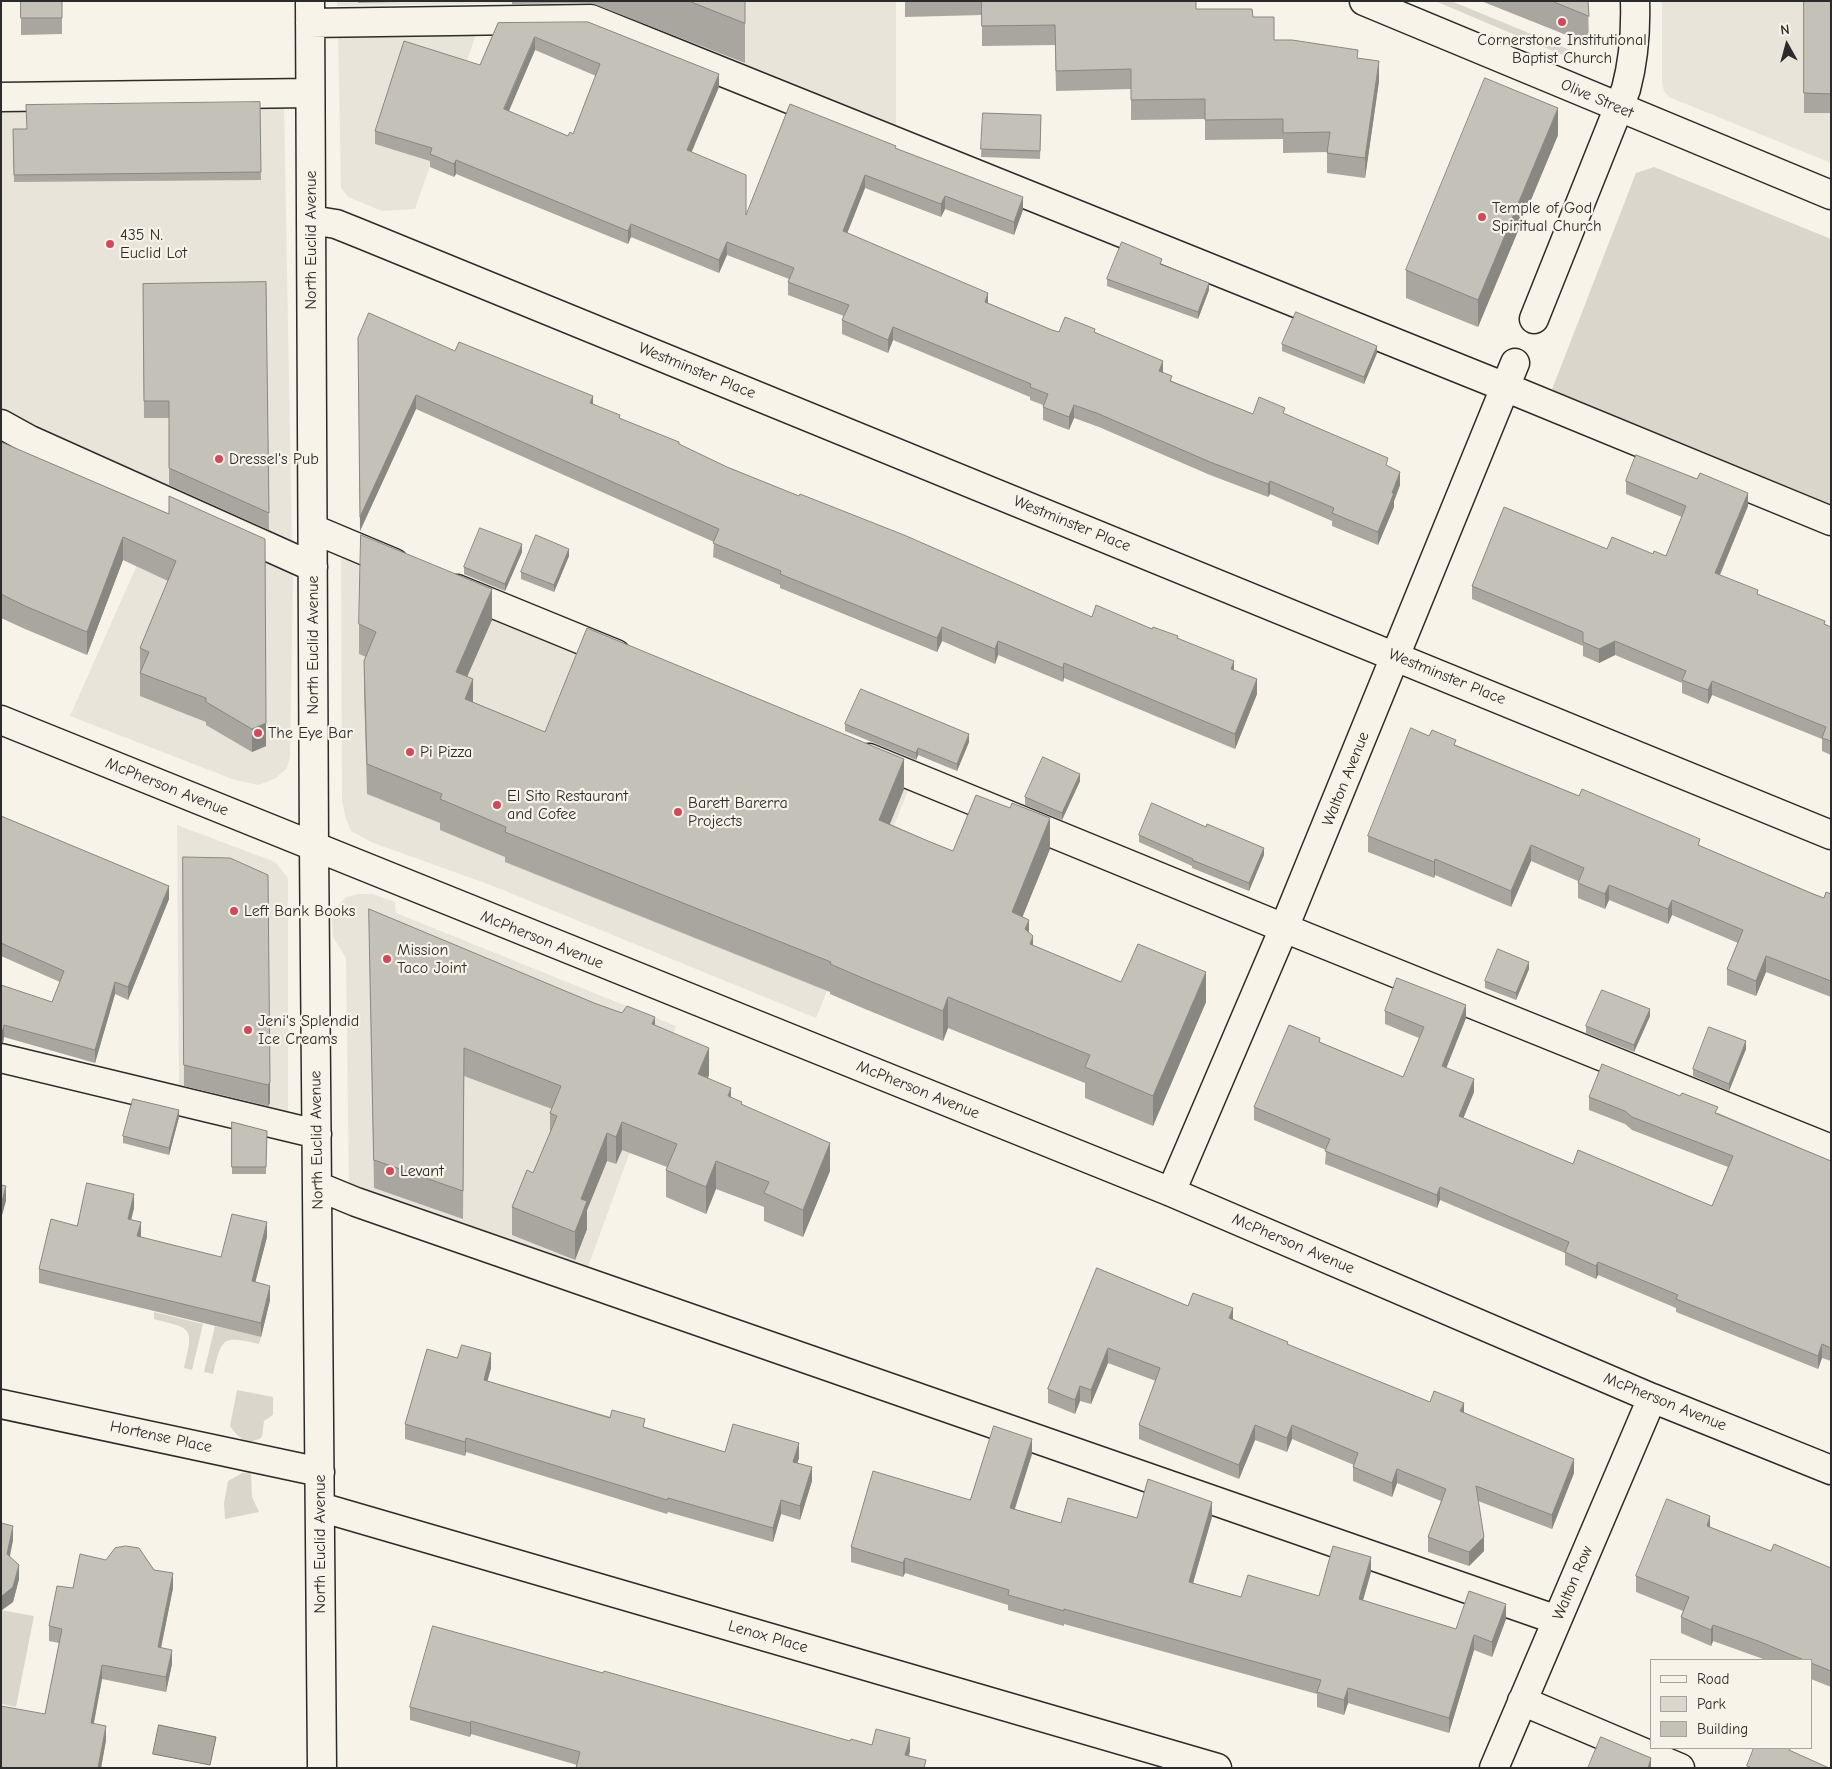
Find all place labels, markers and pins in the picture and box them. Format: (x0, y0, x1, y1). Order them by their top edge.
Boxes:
marker: Cornerstone Institutional Baptist Church (1556, 16, 1568, 28)
place label: Cornerstone Institutional Baptist Church (1477, 30, 1647, 68)
place label: Temple of God Spiritual Church (1492, 198, 1602, 236)
marker: Temple of God Spiritual Church (1476, 211, 1488, 223)
place label: 435 N. Euclid Lot (120, 225, 187, 263)
marker: 435 N. Euclid Lot (104, 238, 116, 250)
place label: Dressel's Pub (229, 449, 319, 469)
marker: Dressel's Pub (213, 453, 225, 465)
place label: The Eye Bar (268, 723, 353, 743)
marker: The Eye Bar (252, 727, 264, 739)
place label: Pi Pizza (420, 742, 472, 762)
marker: Pi Pizza (404, 746, 416, 758)
place label: El Sito Restaurant and Cofee (507, 786, 628, 824)
place label: Barett Barerra Projects (688, 793, 788, 831)
marker: El Sito Restaurant and Cofee (491, 799, 503, 811)
marker: Barett Barerra Projects (672, 806, 684, 818)
place label: Left Bank Books (244, 901, 355, 921)
marker: Left Bank Books (228, 905, 240, 917)
place label: Mission Taco Joint (397, 940, 466, 978)
marker: Mission Taco Joint (381, 953, 393, 965)
place label: Jeni's Splendid Ice Creams (258, 1011, 359, 1049)
marker: Jeni's Splendid Ice Creams (242, 1024, 254, 1036)
place label: Levant (400, 1161, 444, 1181)
marker: Levant (384, 1165, 396, 1177)

